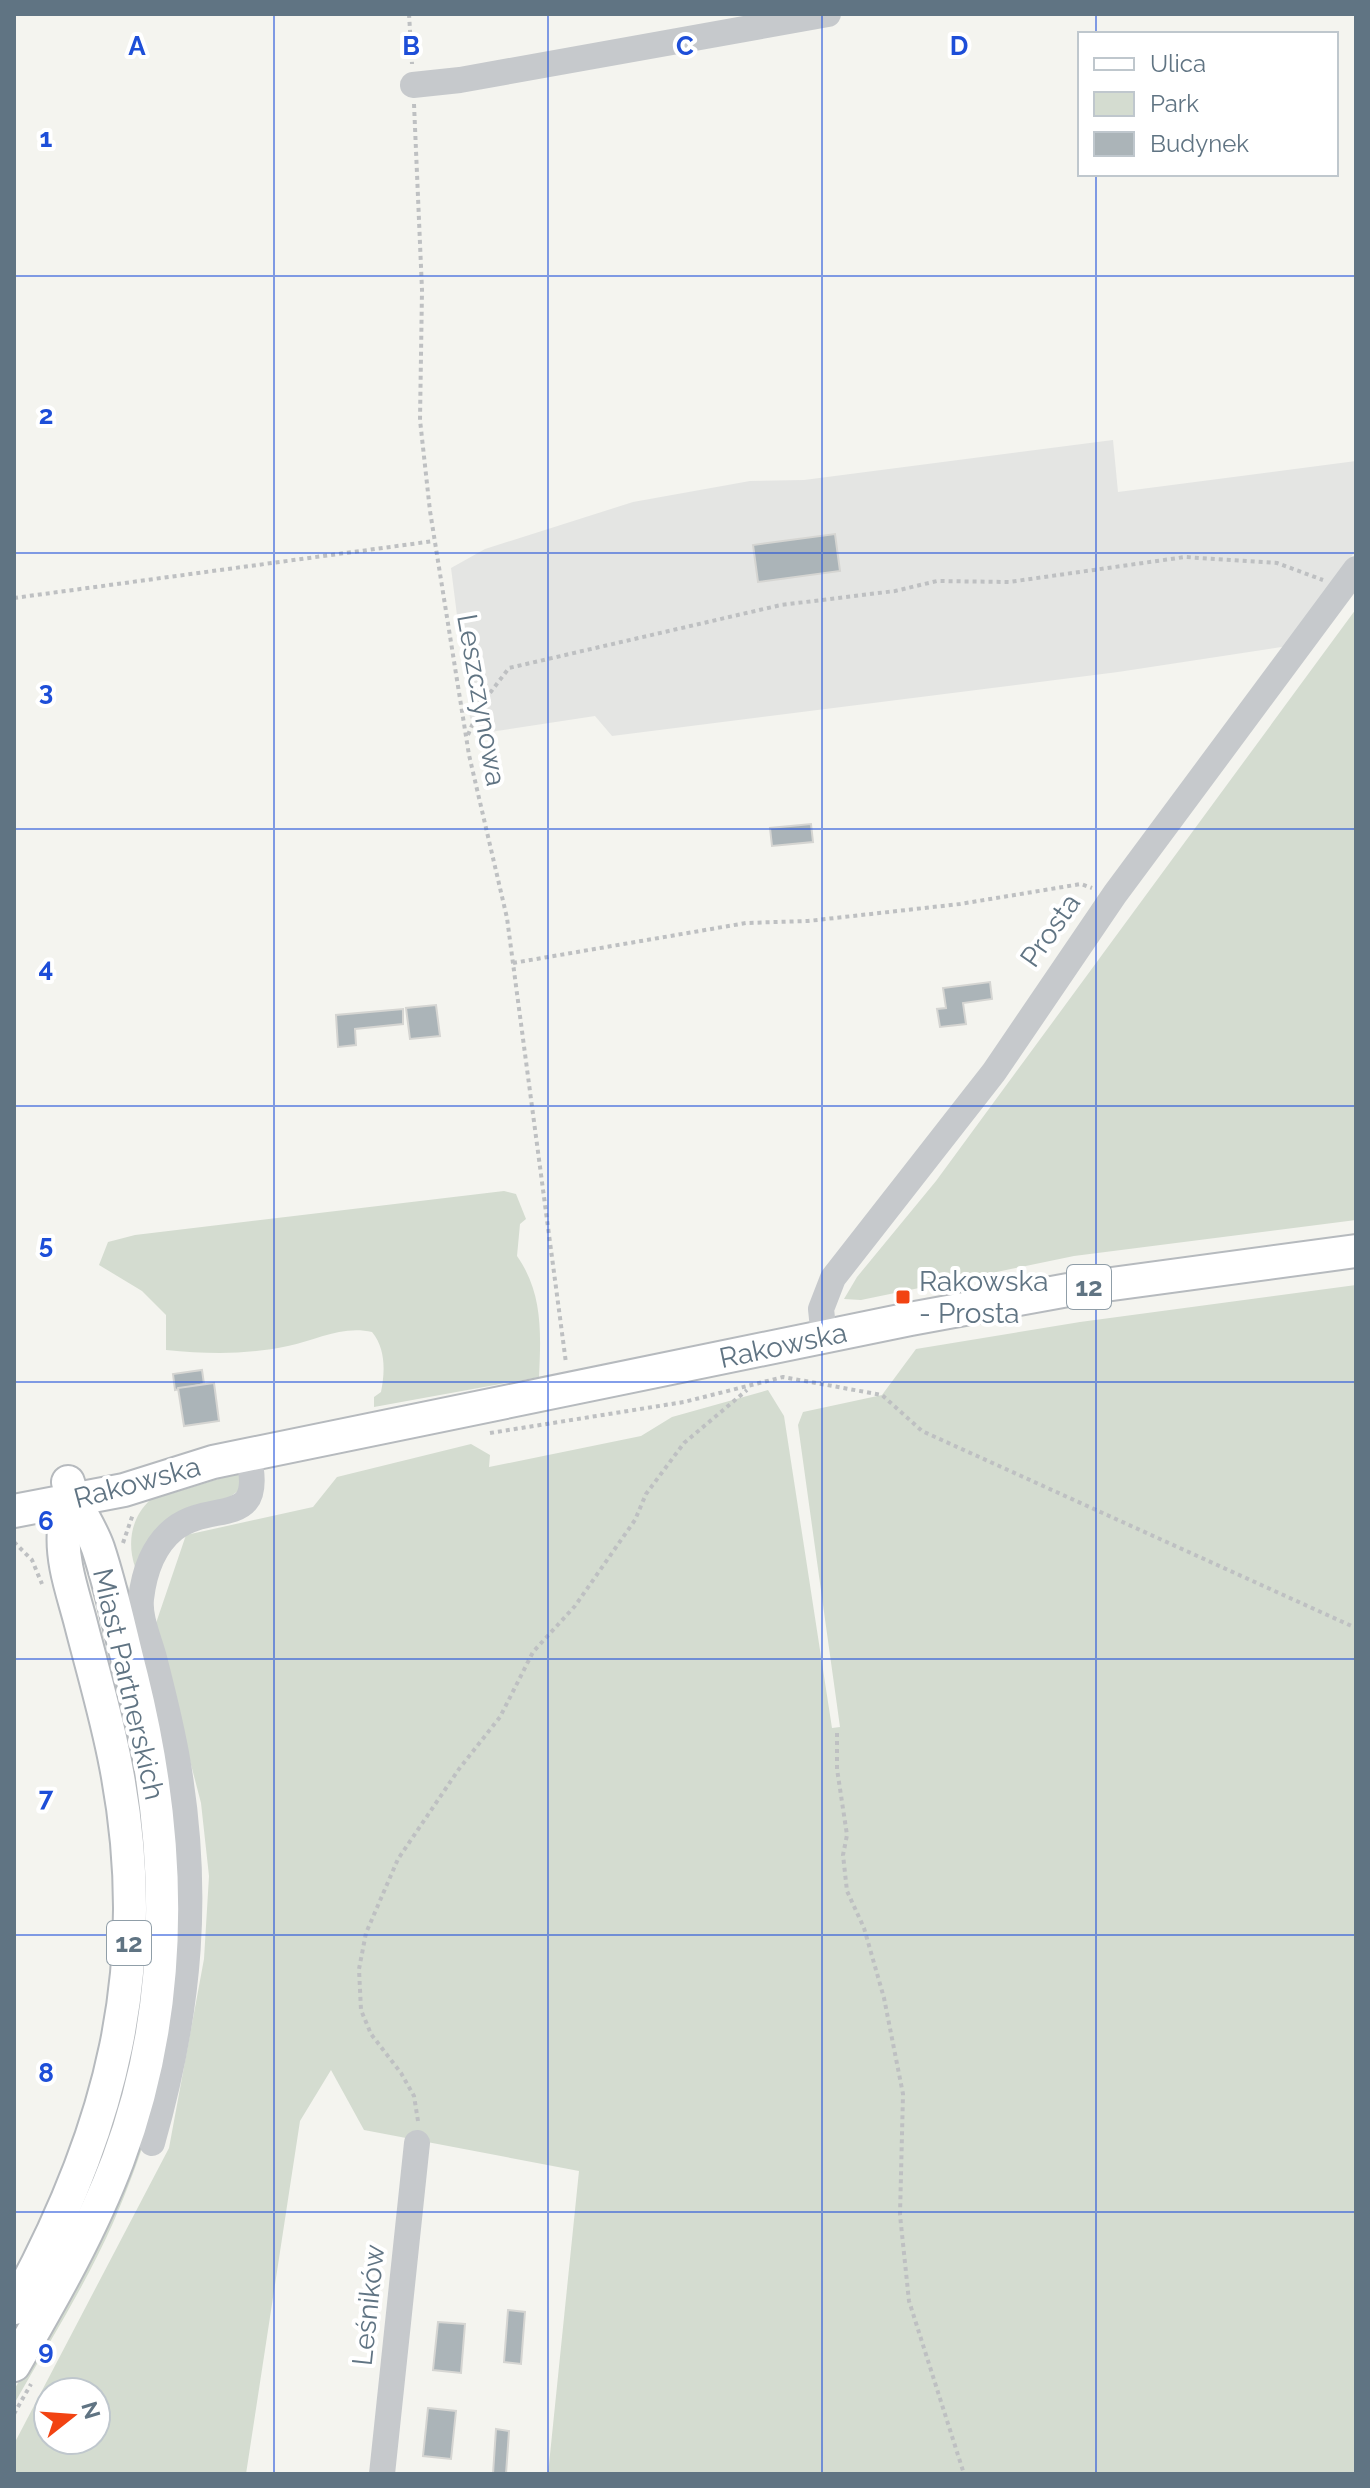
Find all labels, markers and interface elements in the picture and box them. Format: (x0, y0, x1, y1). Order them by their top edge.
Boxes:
text: A (128, 31, 146, 61)
text: B (402, 31, 420, 61)
text: C (676, 31, 694, 61)
text: D (950, 31, 968, 61)
legend (1078, 32, 1338, 176)
text: Ulica (1150, 49, 1206, 78)
text: Park (1150, 89, 1199, 118)
text: 1 (40, 123, 53, 153)
text: Budynek (1150, 129, 1249, 158)
text: 2 (39, 400, 53, 430)
street label: Leszczynowa (450, 612, 513, 789)
text: 3 (39, 676, 53, 706)
street label: Prosta (1013, 887, 1087, 973)
text: 4 (39, 953, 53, 983)
text: 5 (39, 1229, 53, 1259)
place label: Rakowska - Prosta (919, 1265, 1049, 1330)
road number: 12 (1067, 1265, 1111, 1309)
marker: Rakowska - Prosta (894, 1288, 912, 1306)
street label: Rakowska (716, 1316, 850, 1375)
street label: Rakowska (70, 1450, 204, 1515)
text: 6 (38, 1506, 54, 1536)
street label: Miast Partnerskich (86, 1565, 171, 1803)
text: 7 (39, 1782, 54, 1812)
road number: 12 (107, 1921, 151, 1965)
text: 8 (38, 2058, 54, 2088)
street label: Leśników (346, 2243, 391, 2367)
text: 9 (38, 2335, 54, 2365)
north arrow (32, 2376, 112, 2456)
text: N (76, 2398, 106, 2422)

